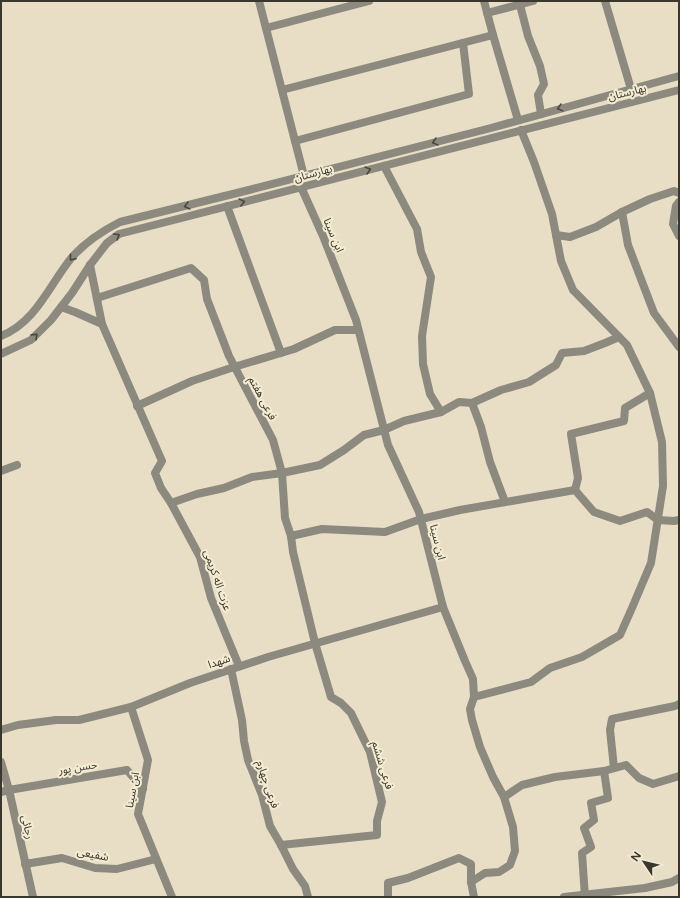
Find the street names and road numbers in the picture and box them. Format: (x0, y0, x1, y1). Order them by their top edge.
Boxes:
street label: بهارستان (607, 81, 648, 104)
street label: بهارستان (293, 162, 334, 185)
street label: ابن سینا (320, 216, 347, 254)
street label: فرعی هفتم (244, 374, 279, 423)
street label: ابن سینا (427, 523, 448, 561)
street label: عزت اله کریمی (201, 548, 234, 613)
street label: شهدا (206, 652, 232, 671)
street label: فرعی ششم (367, 740, 396, 791)
street label: حسن پور (57, 758, 99, 778)
street label: فرعی چهارم (252, 759, 282, 810)
street label: ابن سینا (123, 771, 142, 809)
street label: رجائی (19, 814, 36, 840)
street label: شفیعی (76, 845, 110, 864)

